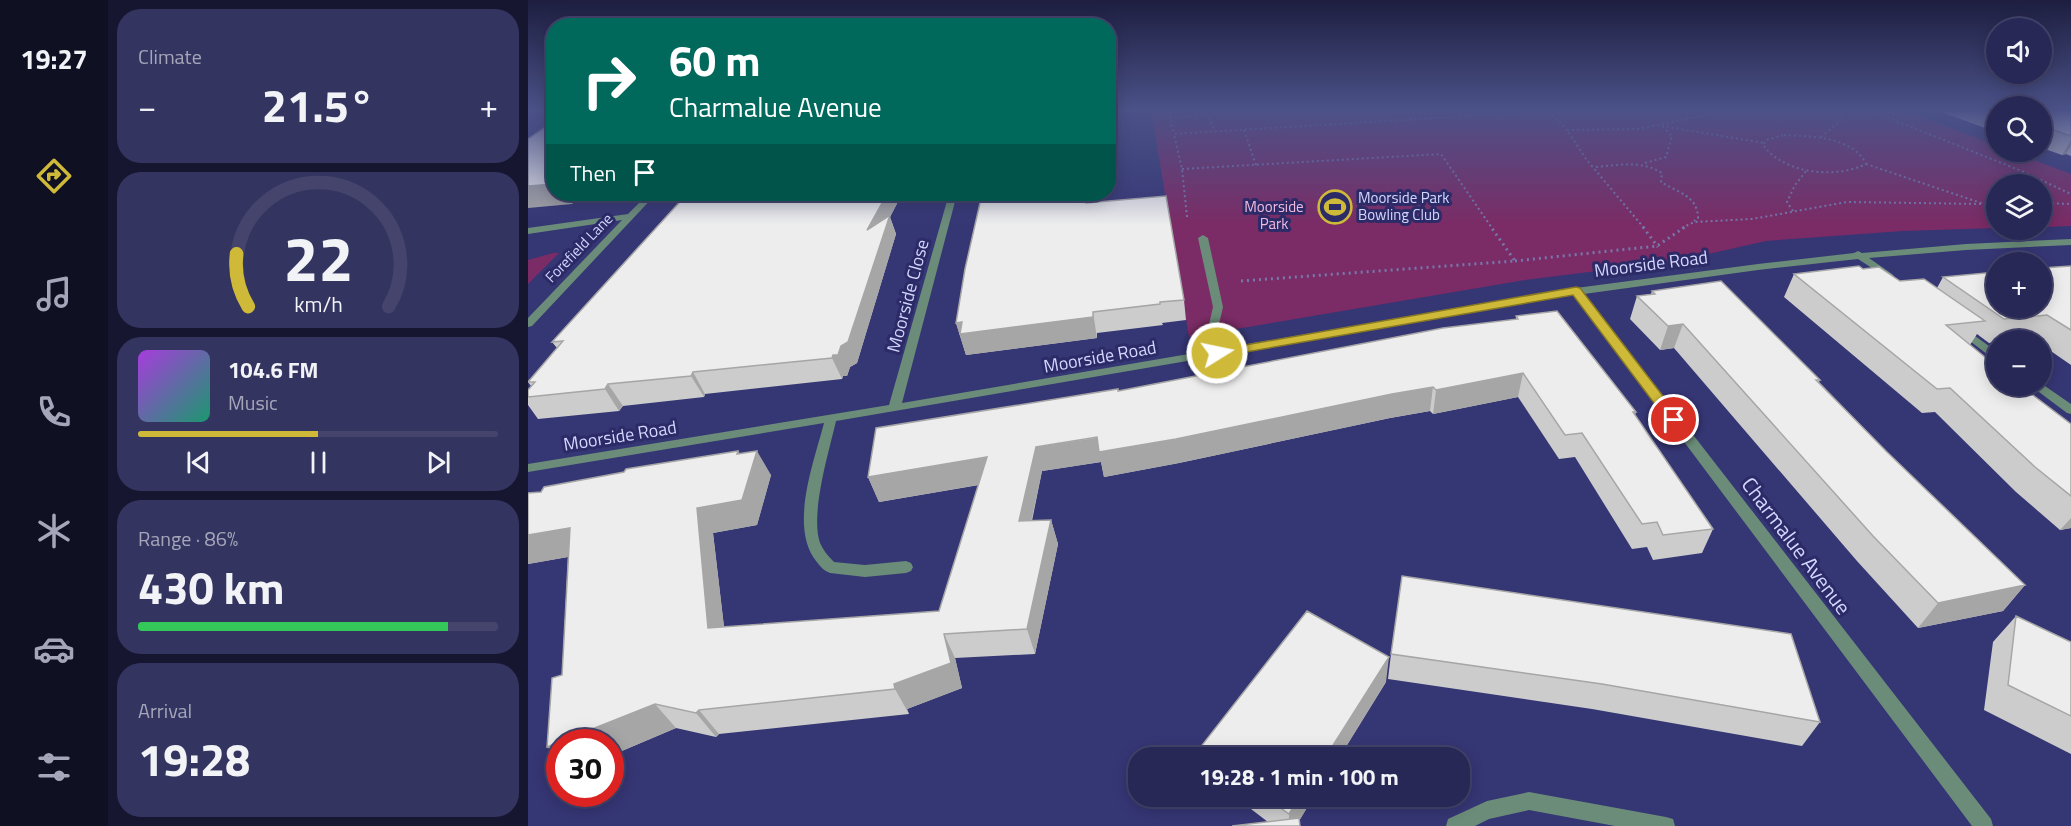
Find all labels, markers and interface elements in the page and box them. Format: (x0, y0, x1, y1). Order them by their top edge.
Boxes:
map controls (1986, 18, 2052, 396)
button: sound (1986, 18, 2052, 84)
text: 60 m (669, 28, 761, 92)
text: 19:27 (20, 38, 88, 79)
text: Climate (138, 41, 202, 72)
icon: right (570, 42, 648, 120)
text: 21.5° (262, 71, 374, 139)
text: − (138, 81, 156, 131)
text: + (480, 81, 498, 131)
text: Charmalue Avenue (669, 86, 882, 127)
button: search (1986, 96, 2052, 162)
icon: directions (33, 155, 75, 197)
text: Then (570, 156, 616, 190)
icon: arrive (628, 156, 661, 189)
button: layers (1986, 174, 2052, 240)
place label: Moorside Park Bowling Club (1358, 186, 1449, 226)
sports icon: Moorside Park Bowling Club (1317, 189, 1353, 225)
park label: Moorside Park (1244, 195, 1304, 235)
street label: Forefield Lane (539, 208, 618, 288)
text: 22 (283, 210, 353, 305)
street label: Moorside Close (879, 236, 936, 355)
street label: Moorside Road (1593, 243, 1709, 284)
button: + (1986, 252, 2052, 318)
icon: music (33, 273, 75, 315)
text: km/h (294, 288, 342, 320)
position arrow (1185, 321, 1249, 385)
button: − (1986, 330, 2052, 396)
street label: Moorside Road (1041, 333, 1158, 380)
text: 104.6 FM (228, 353, 318, 387)
text: Music (228, 387, 278, 418)
icon: phone (33, 391, 75, 433)
pin (1648, 394, 1699, 445)
icon: arrive (1657, 403, 1690, 436)
street label: Moorside Road (561, 413, 678, 458)
icon: previous (182, 446, 215, 479)
icon: pause (302, 446, 335, 479)
icon: next (422, 446, 455, 479)
street label: Charmalue Avenue (1734, 470, 1859, 621)
icon: climate (33, 510, 75, 552)
text: Range · 86% (138, 523, 238, 554)
text: 430 km (138, 553, 284, 621)
icon: car (33, 628, 75, 670)
text: Arrival (138, 695, 192, 726)
text: 19:28 (138, 725, 250, 793)
speed limit sign: 30 (546, 729, 624, 807)
icon: filters (33, 746, 75, 788)
text: 19:28 · 1 min · 100 m (1199, 760, 1399, 794)

